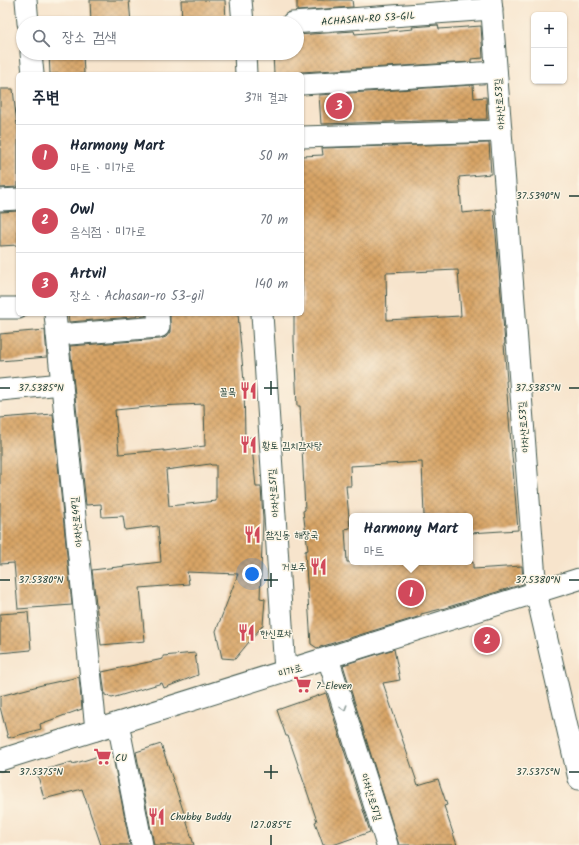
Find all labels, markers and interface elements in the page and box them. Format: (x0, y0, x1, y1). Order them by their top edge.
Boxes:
street label: ACHASAN-RO 53-GIL (321, 8, 415, 30)
map controls (531, 12, 567, 84)
button: + (531, 12, 567, 48)
search box (16, 16, 304, 60)
text: 장소 검색 (62, 26, 116, 50)
icon: search (30, 27, 52, 49)
button: − (531, 48, 567, 84)
street label: 아차산로53길 (490, 78, 510, 130)
text: 주변 (32, 85, 59, 112)
text: 3개 결과 (244, 88, 288, 109)
pin: 3 (326, 91, 352, 121)
text: Harmony Mart (70, 134, 165, 158)
text: 1 (43, 146, 47, 167)
text: 50 m (259, 146, 288, 167)
text: 마트 · 미가로 (70, 158, 136, 179)
text: 37.5390°N (516, 188, 560, 204)
text: Owl (70, 198, 94, 222)
text: 2 (41, 210, 49, 231)
text: 70 m (260, 210, 288, 231)
text: 음식점 · 미가로 (70, 222, 146, 243)
text: Artvil (70, 262, 106, 286)
text: 3 (41, 274, 49, 295)
text: 140 m (255, 274, 288, 295)
text: 장소 · Achasan-ro 53-gil (70, 286, 204, 307)
text: 37.5385°N (18, 380, 64, 396)
text: 37.5385°N (515, 380, 561, 396)
restaurant icon: 꼴목 (239, 381, 259, 401)
place label: 꼴목 (220, 384, 236, 400)
street label: 아차산로53길 (514, 401, 534, 453)
restaurant icon: 황토 김치감자탕 (239, 435, 259, 455)
place label: 황토 김치감자탕 (262, 438, 322, 454)
street label: 아차산로51길 (264, 468, 284, 518)
street label: 아차산로49길 (67, 496, 87, 548)
popup (349, 513, 473, 565)
text: Harmony Mart (363, 517, 459, 541)
restaurant icon: 참진동 해장국 (243, 524, 263, 544)
place label: 참진동 해장국 (266, 527, 318, 543)
text: 마트 (363, 541, 384, 562)
restaurant icon: 거보주 (309, 556, 329, 576)
place label: 거보주 (282, 559, 306, 575)
your location (242, 564, 262, 584)
text: 37.5380°N (19, 572, 64, 588)
text: 37.5380°N (516, 572, 561, 588)
pin: 1 (398, 578, 424, 608)
restaurant icon: 한신포차 (237, 623, 257, 643)
pin: 2 (474, 625, 500, 655)
place label: 한신포차 (260, 626, 292, 642)
street label: 미가로 (276, 660, 304, 682)
supermarket icon: 7-Eleven (293, 675, 313, 695)
place label: 7-Eleven (316, 678, 352, 694)
one-way arrow (339, 705, 348, 712)
supermarket icon: CU (92, 747, 112, 767)
place label: CU (115, 750, 127, 766)
text: 37.5375°N (19, 764, 63, 780)
text: 37.5375°N (516, 764, 560, 780)
street label: 아차산로51길 (356, 772, 386, 823)
restaurant icon: Chubby Buddy (147, 806, 167, 826)
place label: Chubby Buddy (170, 809, 232, 825)
text: 127.085°E (250, 817, 293, 833)

